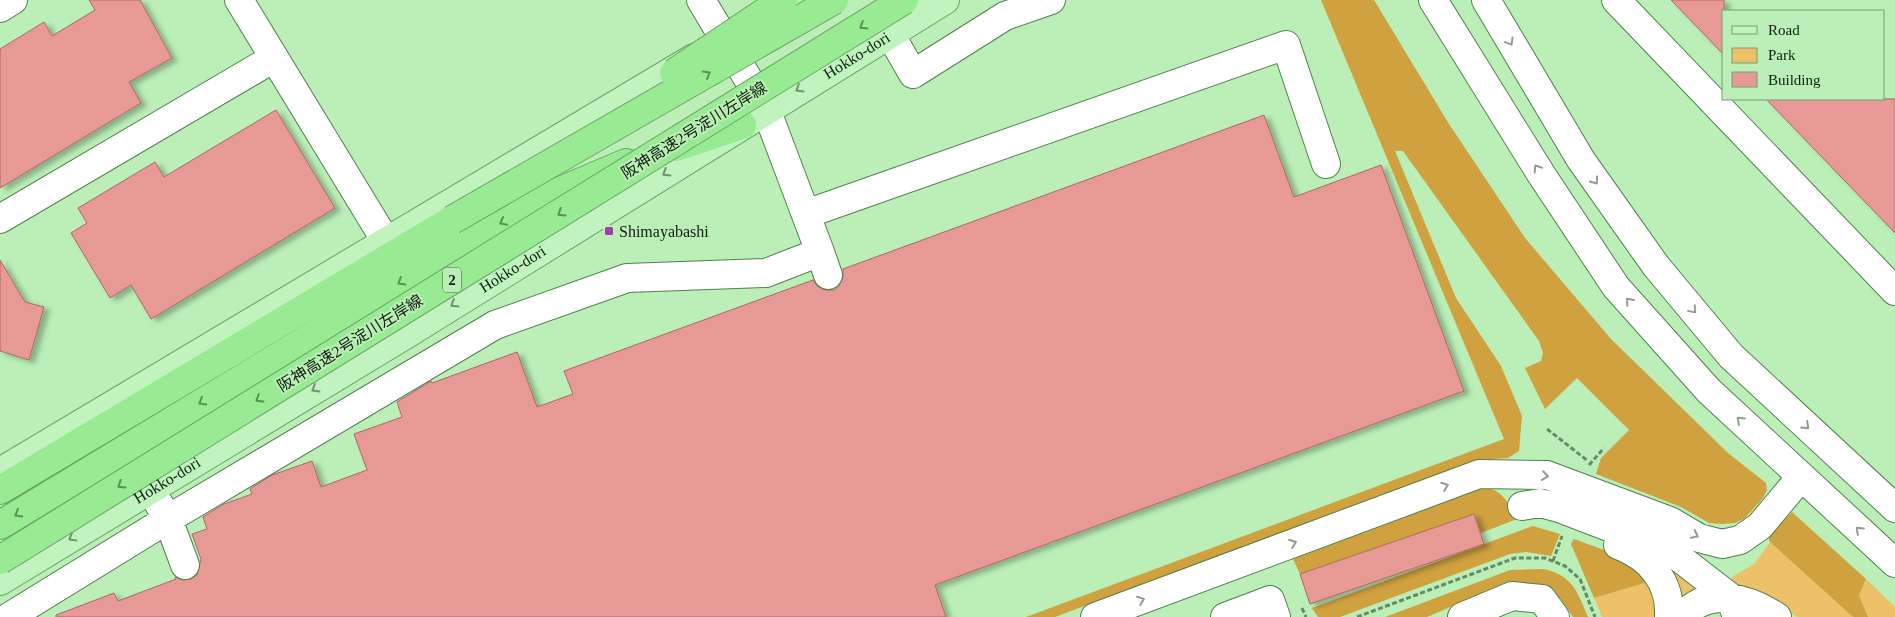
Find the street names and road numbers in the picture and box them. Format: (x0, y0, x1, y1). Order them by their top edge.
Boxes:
street label: Hokko-dori (820, 28, 893, 82)
street label: 阪神高速2号淀川左岸線 (618, 78, 770, 182)
street label: Hokko-dori (476, 241, 549, 295)
road number: 2 (443, 268, 461, 292)
street label: 阪神高速2号淀川左岸線 (274, 291, 426, 395)
street label: Hokko-dori (130, 453, 203, 506)

